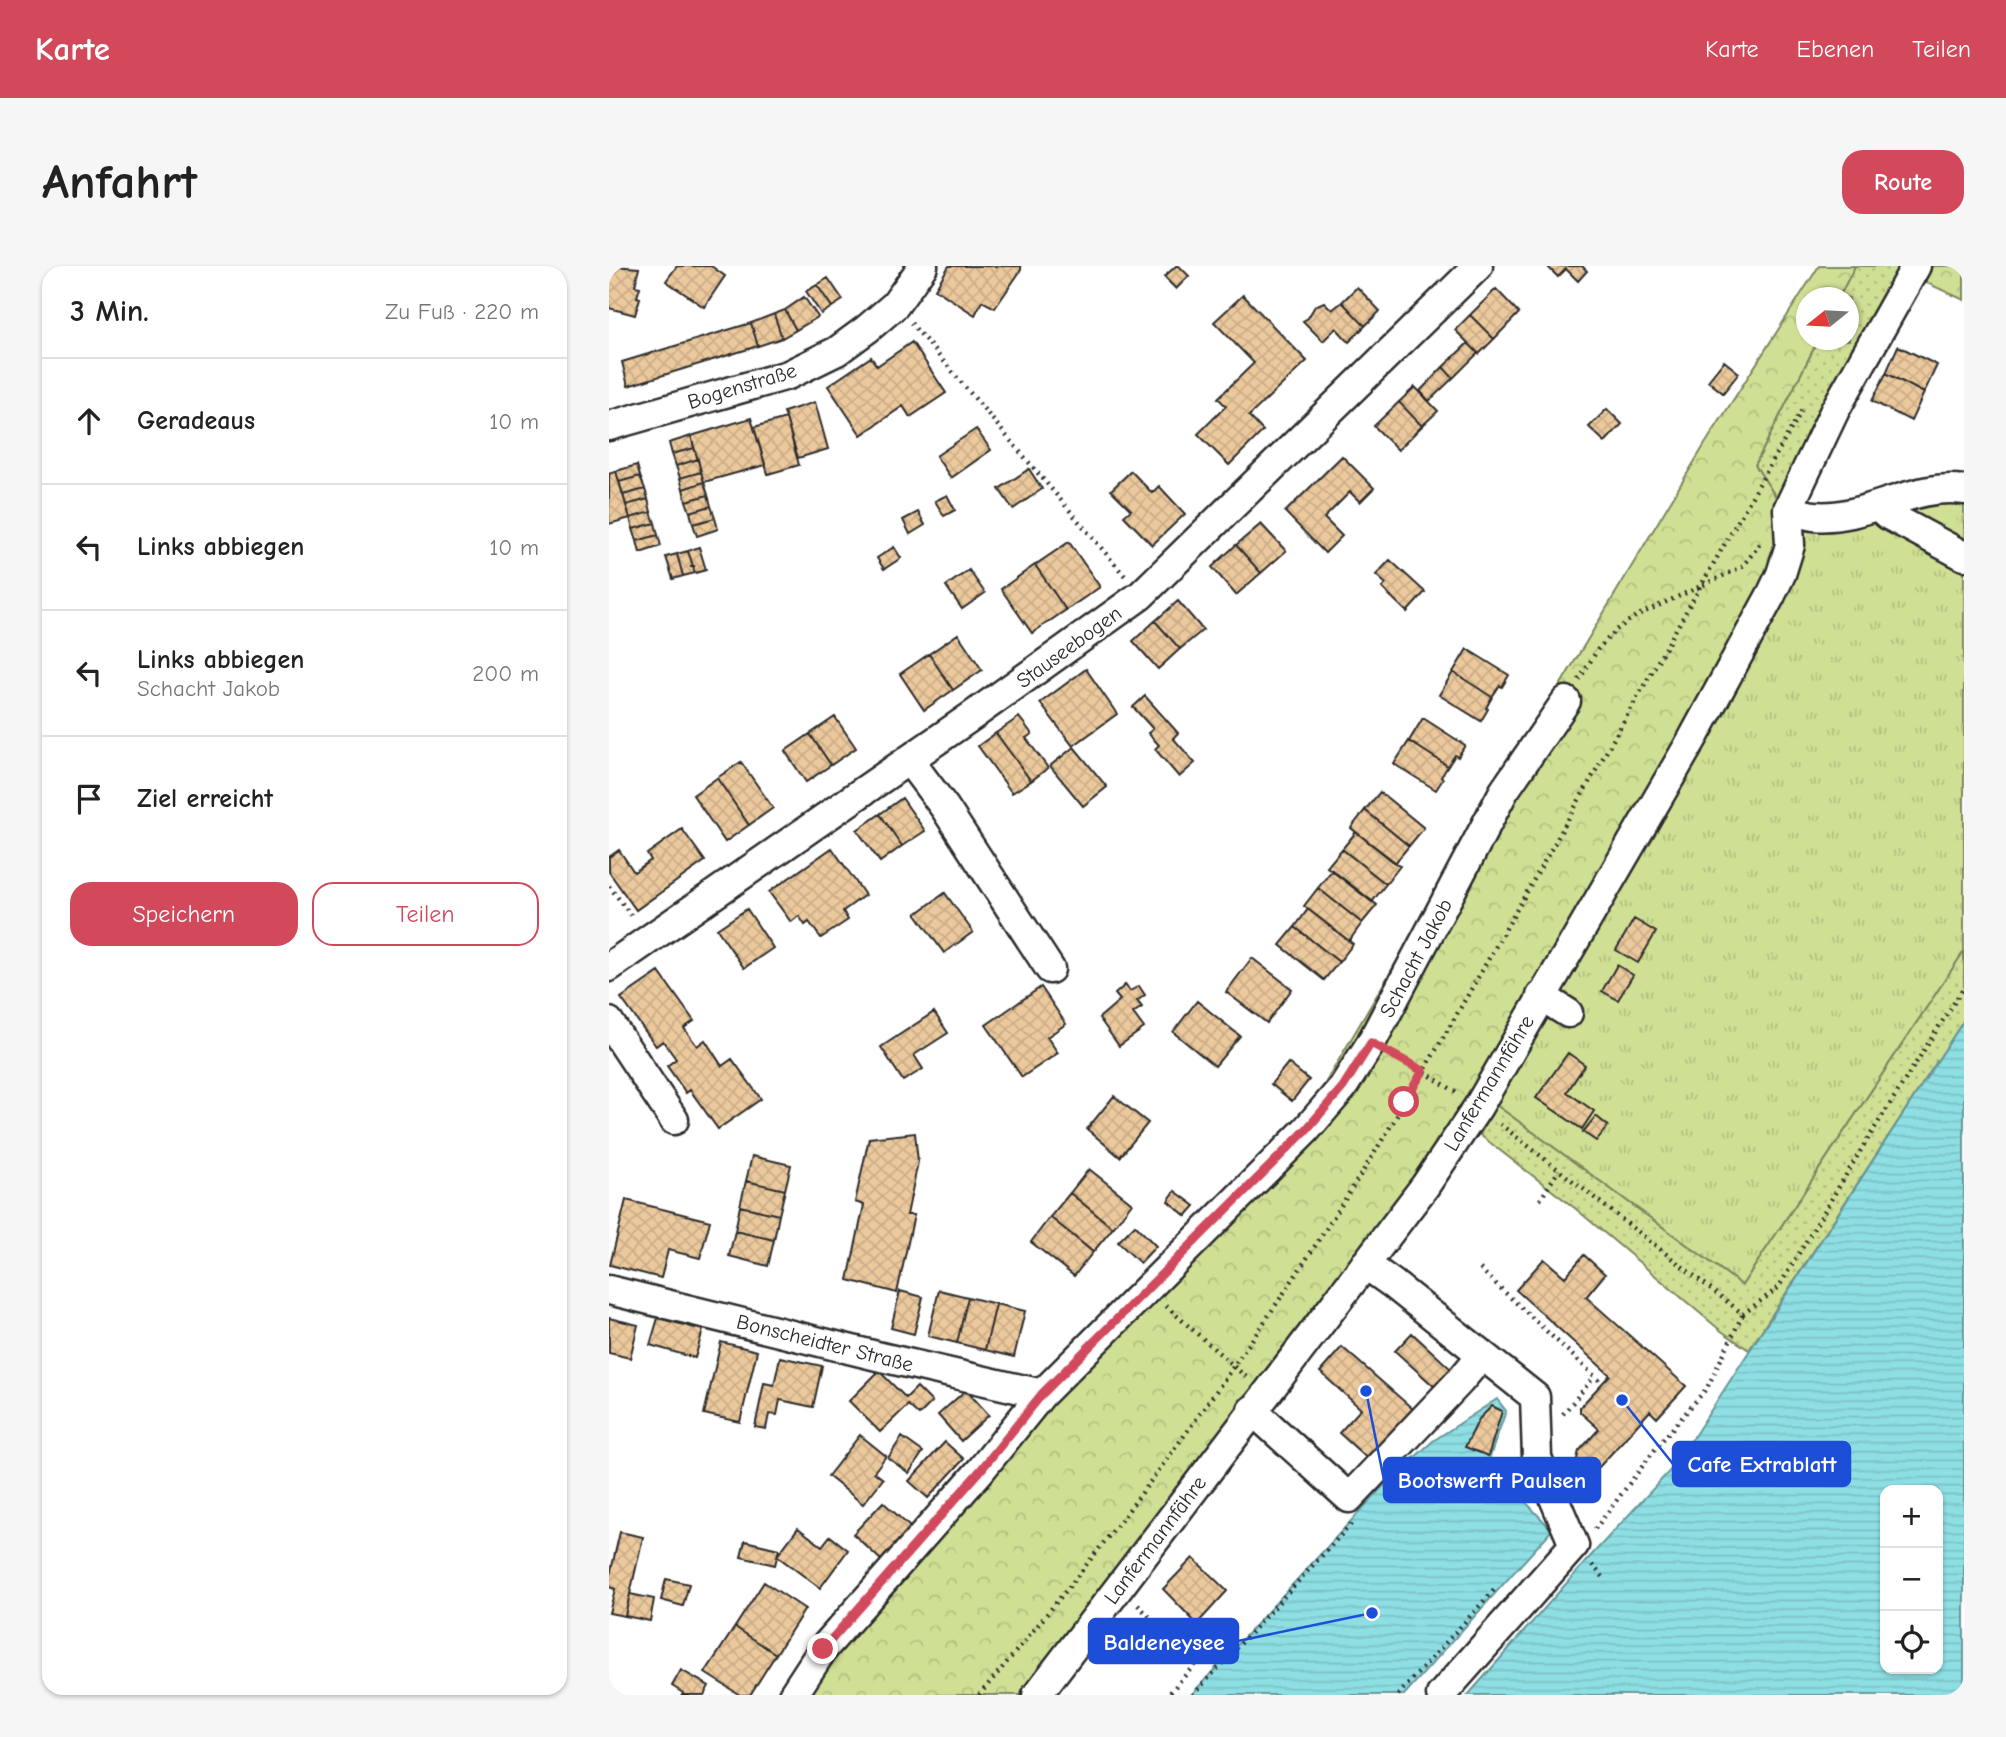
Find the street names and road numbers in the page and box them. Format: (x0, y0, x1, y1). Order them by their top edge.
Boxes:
street label: Bogenstraße (685, 358, 799, 414)
street label: Stauseebogen (1012, 601, 1126, 693)
street label: Schacht Jakob (1375, 895, 1457, 1021)
street label: Lanfermannfähre (1439, 1011, 1539, 1155)
street label: Bonscheidter Straße (734, 1309, 916, 1377)
street label: Lanfermannfähre (1099, 1471, 1211, 1609)

